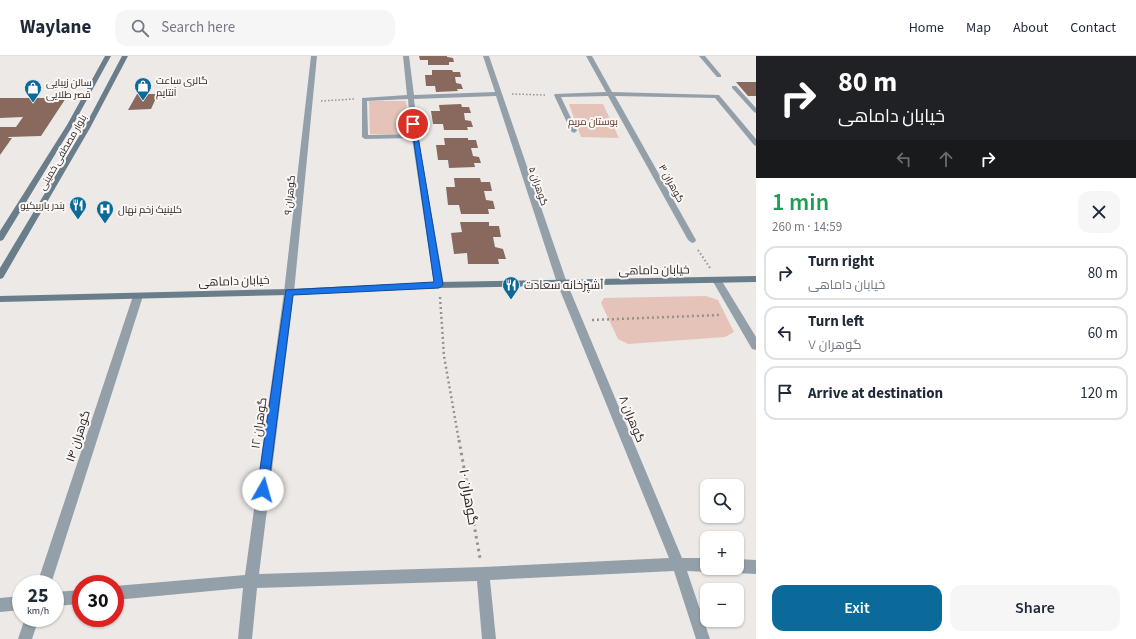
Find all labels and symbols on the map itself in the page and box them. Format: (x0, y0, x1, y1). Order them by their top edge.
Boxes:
place label: گالری ساعت آنتایم (156, 74, 208, 100)
place label: سالن زیبایی قصر طلایی (46, 76, 92, 102)
shop icon: گالری ساعت آنتایم (133, 76, 153, 101)
shop icon: سالن زیبایی قصر طلایی (23, 78, 43, 103)
pin (396, 107, 430, 141)
street label: بلوار مصطفی خمینی (35, 112, 90, 193)
park label: بوستان مریم (568, 115, 618, 129)
street label: گوهران ۳ (655, 162, 687, 205)
street label: گوهران ۵ (525, 165, 551, 208)
street label: گوهران ۹ (281, 174, 299, 216)
restaurant icon: بندر باربیکیو (68, 195, 88, 220)
place label: بندر باربیکیو (20, 199, 65, 213)
hospital icon: کلینیک زخم نهال (95, 199, 115, 224)
place label: کلینیک زخم نهال (118, 203, 182, 217)
street label: خیابان داماهی (618, 261, 690, 280)
street label: خیابان داماهی (198, 272, 270, 291)
restaurant icon: آشپزخانه سعادت (501, 275, 521, 300)
place label: آشپزخانه سعادت (524, 277, 604, 294)
street label: گوهران ۸ (614, 393, 649, 445)
street label: گوهران ۱۲ (247, 396, 272, 450)
street label: گوهران ۱۴ (62, 408, 95, 464)
street label: گوهران ۱۰ (453, 468, 483, 527)
position arrow (242, 469, 284, 511)
speed limit sign: 30 (72, 575, 124, 627)

